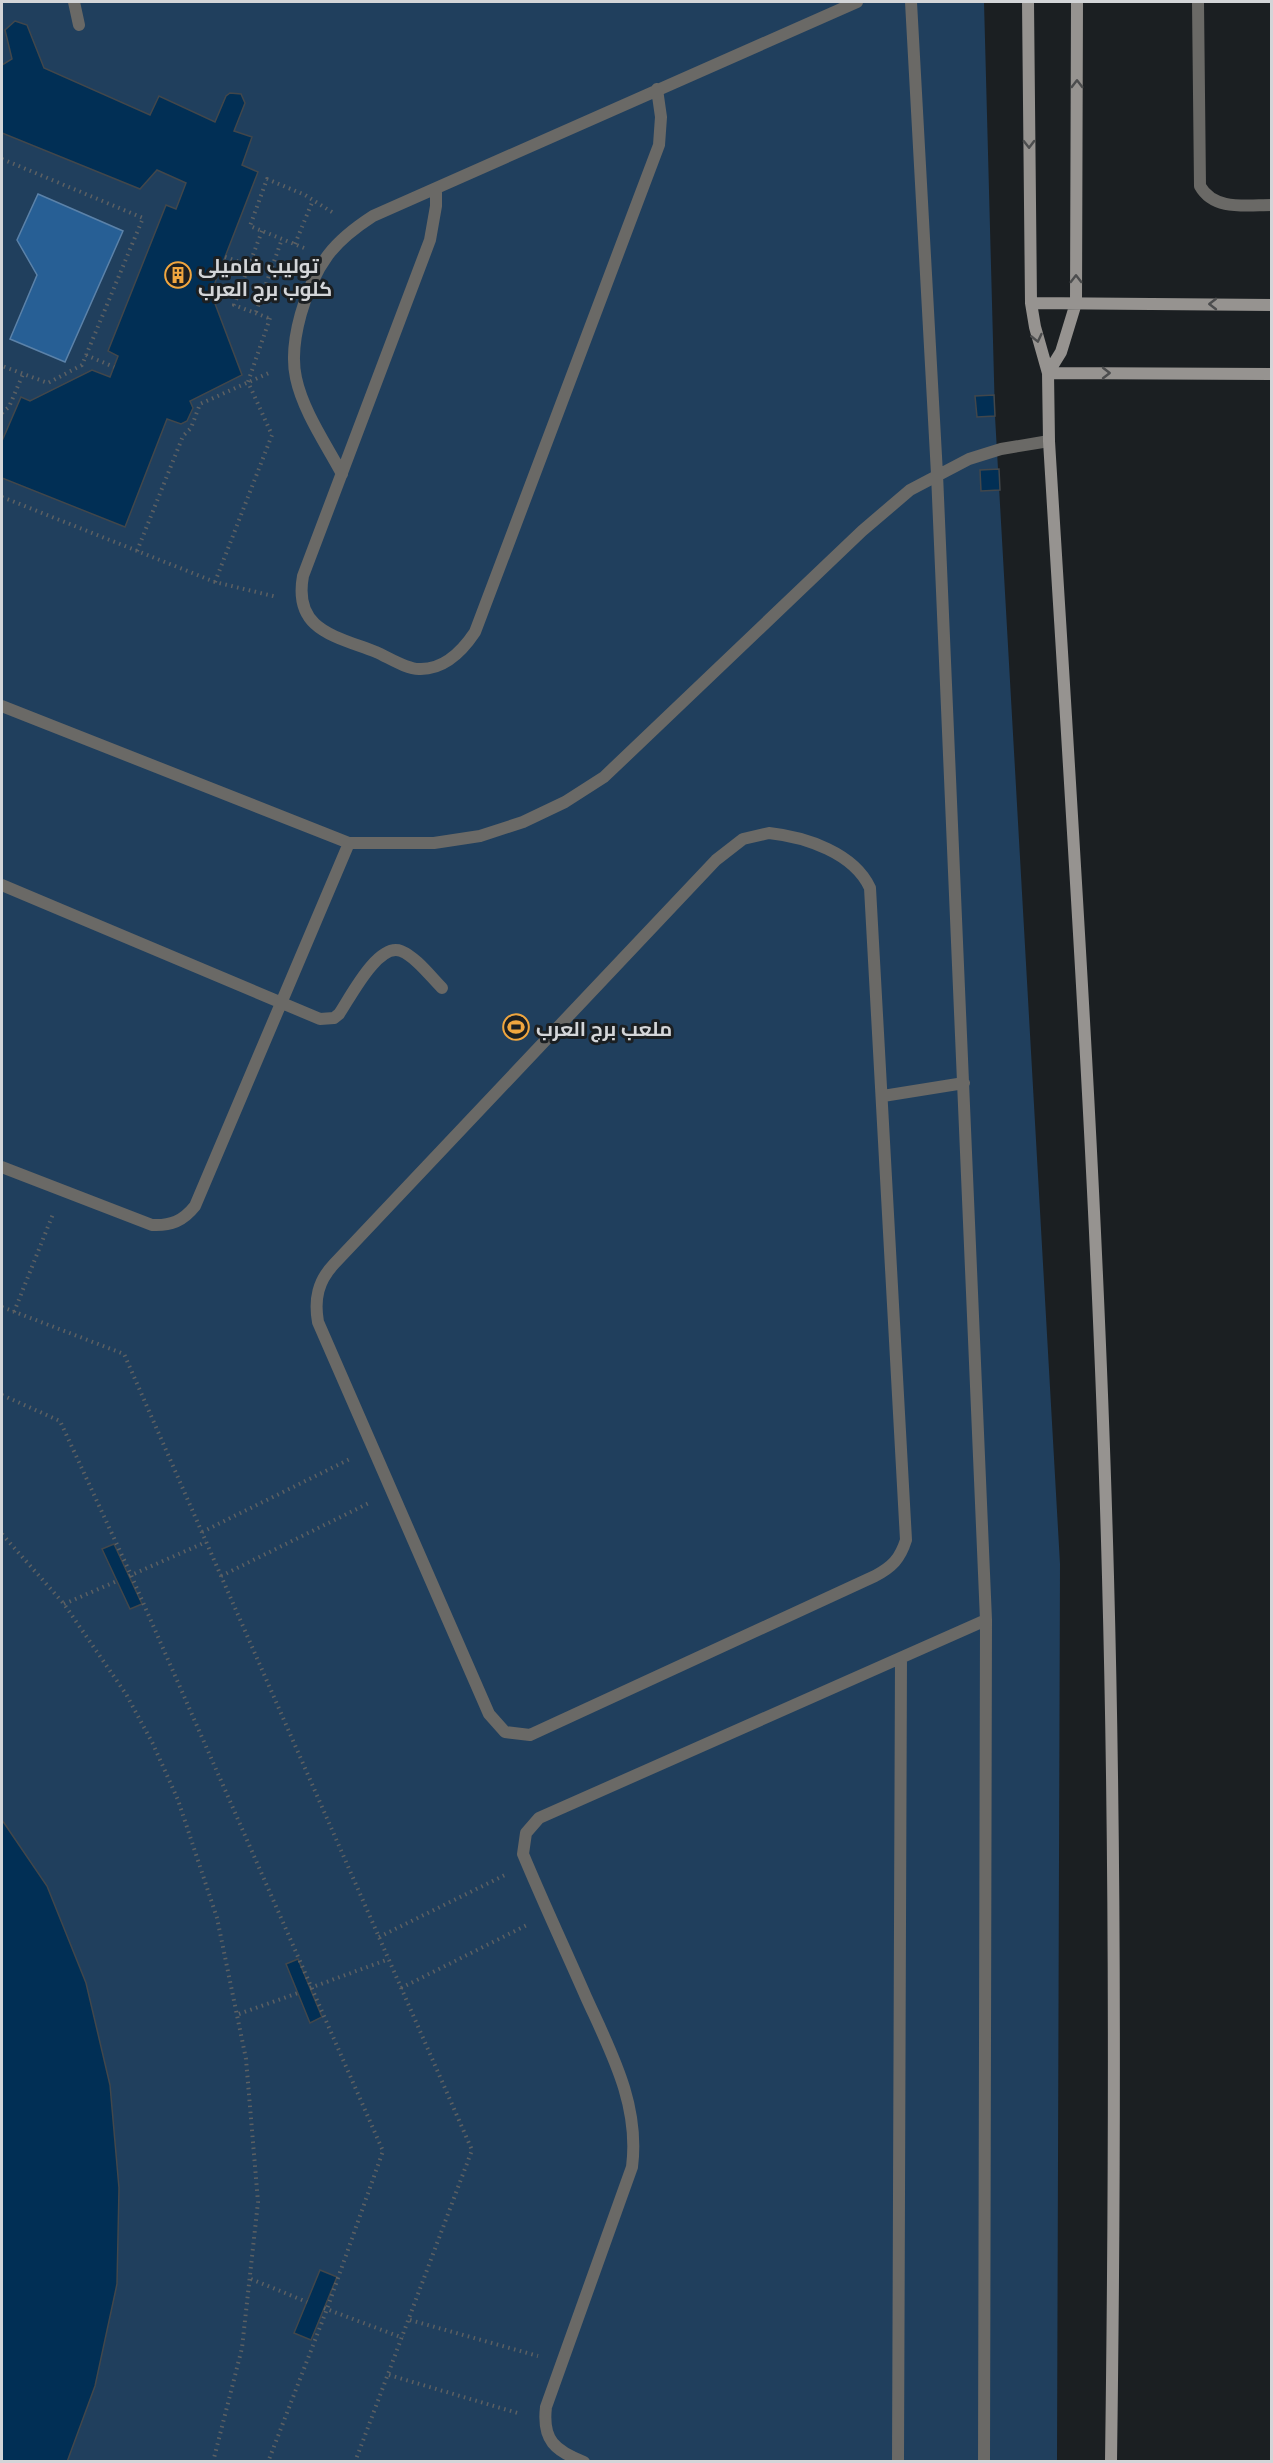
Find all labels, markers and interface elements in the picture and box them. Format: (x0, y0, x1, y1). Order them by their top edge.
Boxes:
one-way arrow (1071, 79, 1083, 88)
one-way arrow (1023, 139, 1036, 148)
place label: توليب فاميلى كلوب برج العرب (198, 251, 332, 303)
building icon: توليب فاميلى كلوب برج العرب (163, 260, 193, 290)
one-way arrow (1070, 274, 1082, 283)
one-way arrow (1209, 298, 1218, 310)
one-way arrow (1030, 333, 1043, 343)
one-way arrow (1102, 367, 1111, 379)
sports icon: ملعب برج العرب (501, 1012, 531, 1042)
place label: ملعب برج العرب (536, 1014, 672, 1043)

